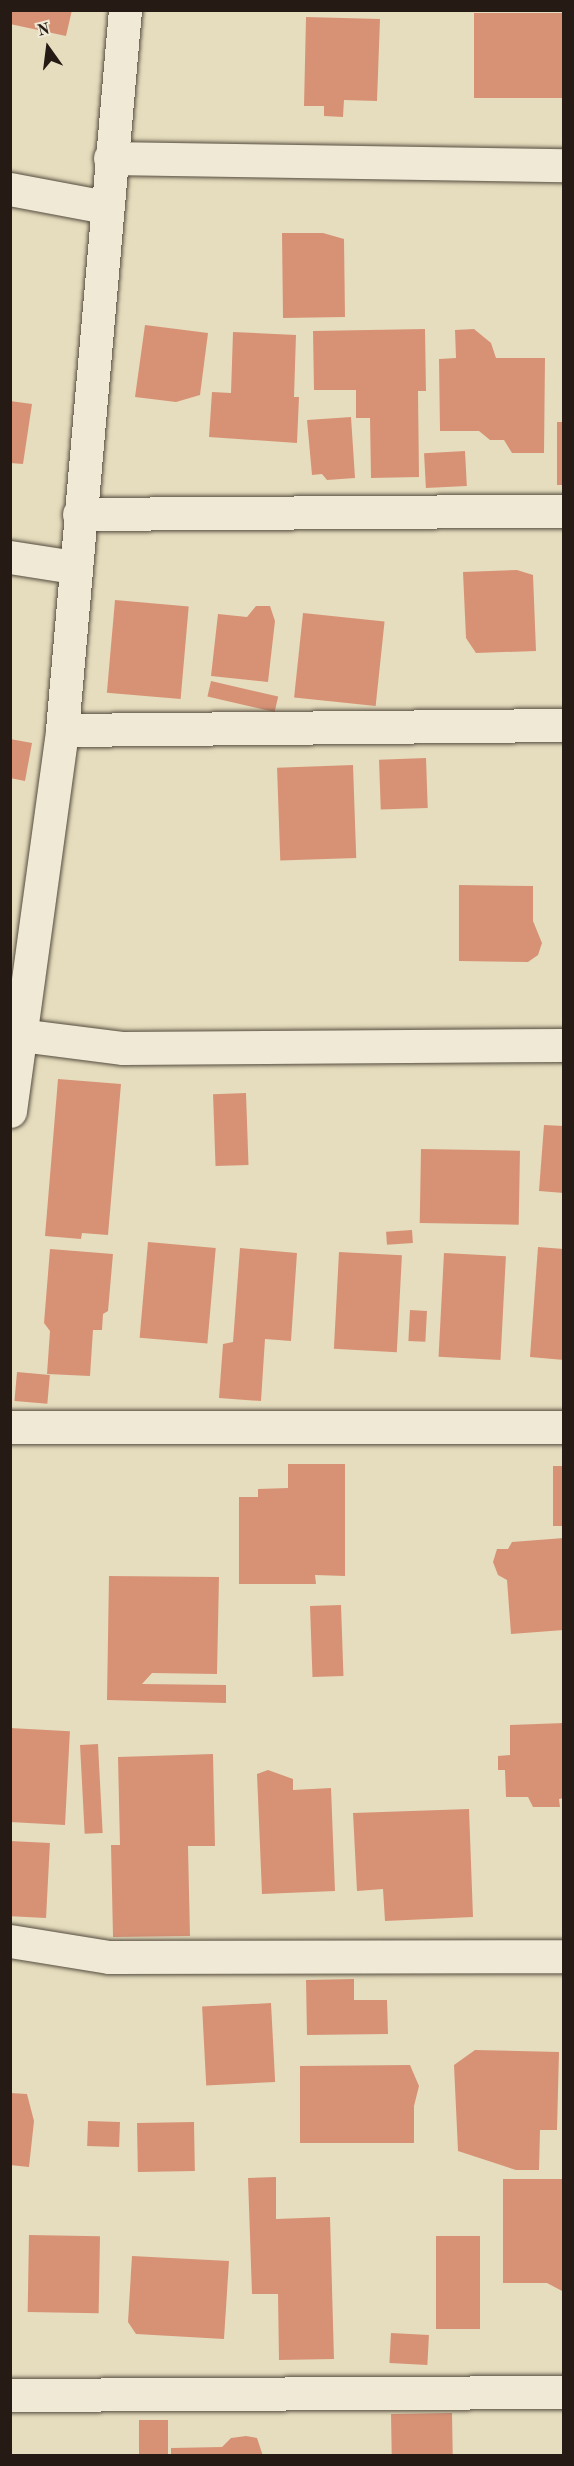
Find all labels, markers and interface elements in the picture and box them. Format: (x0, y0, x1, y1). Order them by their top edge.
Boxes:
north arrow (18, 18, 78, 78)
text: N (36, 21, 52, 40)

